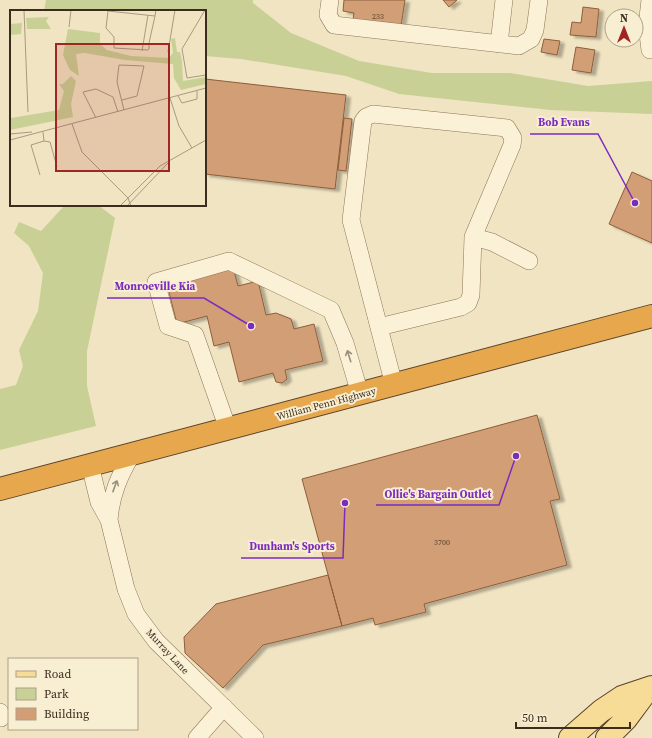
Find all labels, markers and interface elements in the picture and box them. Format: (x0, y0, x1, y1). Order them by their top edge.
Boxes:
north arrow (604, 8, 644, 48)
inset map (10, 10, 206, 206)
house number: 233 (372, 11, 384, 22)
text: N (620, 11, 628, 26)
callout: Bob Evans (530, 111, 598, 134)
text: Bob Evans (538, 115, 590, 130)
callout: Monroeville Kia (107, 275, 204, 298)
text: Monroeville Kia (115, 279, 196, 294)
one-way arrow (345, 350, 352, 363)
street label: William Penn Highway (275, 384, 378, 423)
one-way arrow (112, 480, 120, 492)
callout: Ollie's Bargain Outlet (376, 482, 499, 505)
text: Ollie's Bargain Outlet (385, 487, 492, 502)
callout: Dunham's Sports (241, 535, 343, 558)
house number: 3700 (434, 537, 450, 548)
text: Dunham's Sports (249, 539, 335, 554)
street label: Murray Lane (143, 626, 192, 677)
legend (8, 658, 138, 730)
text: Road (44, 666, 71, 682)
text: Park (44, 686, 69, 702)
scale bar (516, 704, 630, 730)
text: Building (44, 706, 89, 722)
text: 50 m (522, 710, 548, 726)

